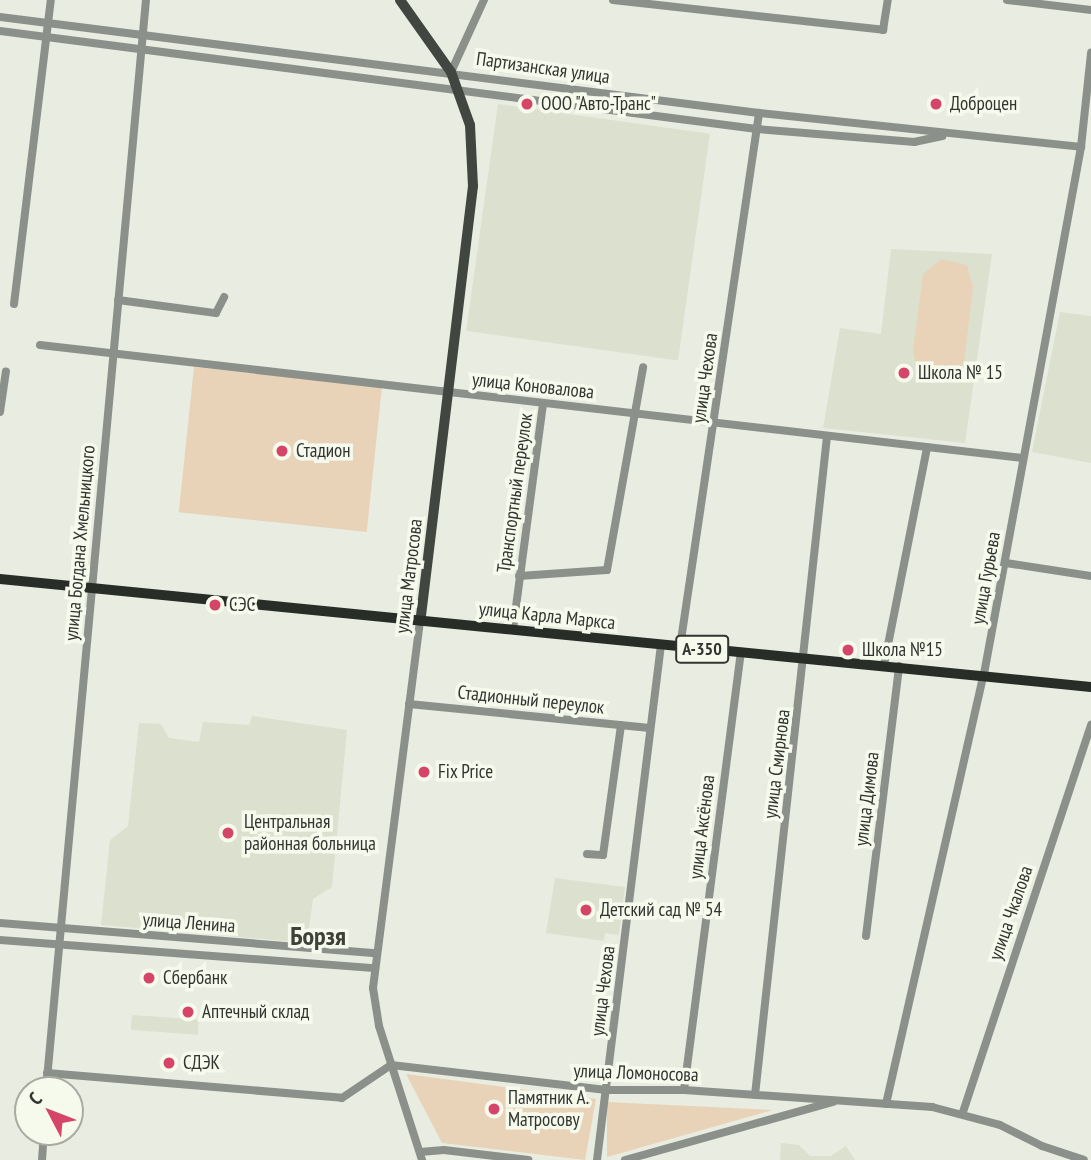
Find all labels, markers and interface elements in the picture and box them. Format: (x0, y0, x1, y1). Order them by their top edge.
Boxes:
street label: Партизанская улица (475, 47, 611, 89)
place label: ООО "Авто-Транс" (541, 93, 657, 115)
place label: Доброцен (950, 93, 1017, 115)
marker: ООО "Авто-Транс" (519, 96, 535, 112)
marker: Доброцен (928, 96, 944, 112)
street label: улица Чехова (687, 331, 723, 425)
place label: Школа № 15 (918, 362, 1003, 384)
marker: Школа № 15 (896, 365, 912, 381)
street label: улица Коновалова (471, 368, 595, 404)
street label: Транспортный переулок (493, 412, 537, 574)
place label: Стадион (296, 440, 351, 462)
marker: Стадион (274, 443, 290, 459)
street label: улица Богдана Хмельницкого (60, 444, 100, 642)
street label: улица Матросова (391, 517, 427, 635)
street label: улица Гурьева (967, 530, 1005, 626)
place label: СЭС (229, 594, 255, 616)
marker: СЭС (207, 597, 223, 613)
street label: улица Карла Маркса (478, 597, 616, 635)
road number: А-350 (674, 634, 730, 664)
place label: Школа №15 (862, 639, 943, 661)
marker: Школа №15 (840, 642, 856, 658)
street label: Стадионный переулок (456, 681, 606, 719)
street label: улица Смирнова (759, 708, 795, 820)
street label: улица Димова (850, 750, 884, 848)
place label: Fix Price (438, 761, 493, 783)
marker: Fix Price (416, 764, 432, 780)
street label: улица Аксёнова (684, 773, 720, 881)
place label: Центральная районная больница (244, 811, 376, 855)
marker: Центральная районная больница (218, 823, 238, 843)
street label: улица Чкалова (984, 863, 1038, 963)
place label: Детский сад № 54 (600, 899, 722, 921)
marker: Детский сад № 54 (578, 902, 594, 918)
street label: улица Ленина (142, 908, 236, 938)
district label: Борзя (290, 920, 346, 952)
street label: улица Чехова (586, 945, 620, 1037)
place label: Сбербанк (163, 967, 227, 989)
marker: Сбербанк (141, 970, 157, 986)
place label: Аптечный склад (202, 1001, 309, 1023)
marker: Аптечный склад (180, 1004, 196, 1020)
place label: СДЭК (183, 1052, 220, 1074)
marker: СДЭК (161, 1055, 177, 1071)
street label: улица Ломоносова (573, 1059, 699, 1087)
north arrow (14, 1076, 84, 1146)
text: С (23, 1087, 47, 1110)
place label: Памятник А. Матросову (508, 1087, 590, 1131)
marker: Памятник А. Матросову (486, 1101, 502, 1117)

